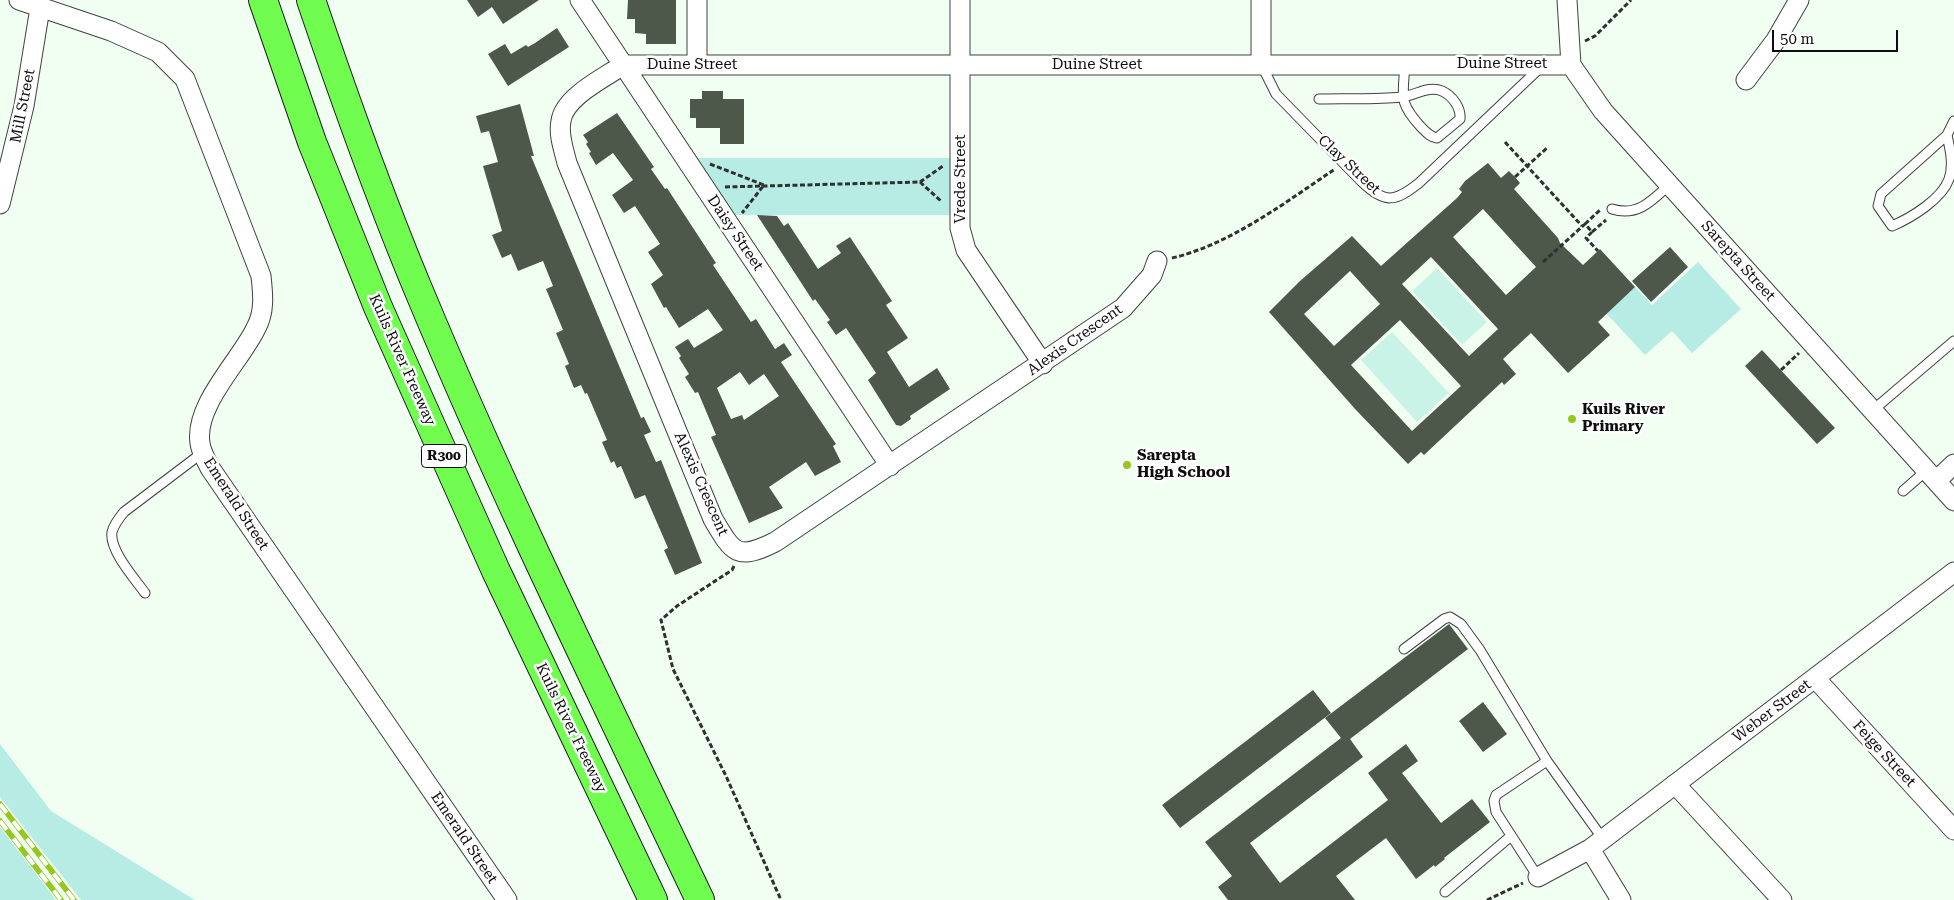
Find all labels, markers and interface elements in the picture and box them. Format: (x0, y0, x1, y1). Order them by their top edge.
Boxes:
scale bar (1774, 20, 1900, 52)
text: 50 m (1780, 30, 1814, 48)
street label: Duine Street (1457, 55, 1547, 73)
street label: Duine Street (647, 56, 737, 74)
street label: Duine Street (1052, 56, 1142, 74)
street label: Mill Street (7, 67, 39, 145)
street label: Clay Street (1314, 132, 1384, 198)
street label: Vrede Street (952, 134, 970, 224)
street label: Daisy Street (703, 192, 767, 274)
street label: Sarepta Street (1697, 217, 1779, 305)
street label: Kuils River Freeway (365, 291, 439, 429)
street label: Alexis Crescent (1024, 301, 1126, 379)
place label: Kuils River Primary (1582, 401, 1665, 436)
marker: Kuils River Primary (1566, 413, 1578, 425)
street label: Alexis Crescent (670, 429, 732, 539)
road number: R300 (422, 444, 466, 468)
place label: Sarepta High School (1137, 447, 1230, 482)
street label: Emerald Street (199, 454, 273, 554)
marker: Sarepta High School (1121, 459, 1133, 471)
street label: Kuils River Freeway (532, 660, 610, 796)
street label: Weber Street (1729, 676, 1815, 746)
street label: Feige Street (1849, 717, 1919, 791)
street label: Emerald Street (427, 789, 501, 887)

